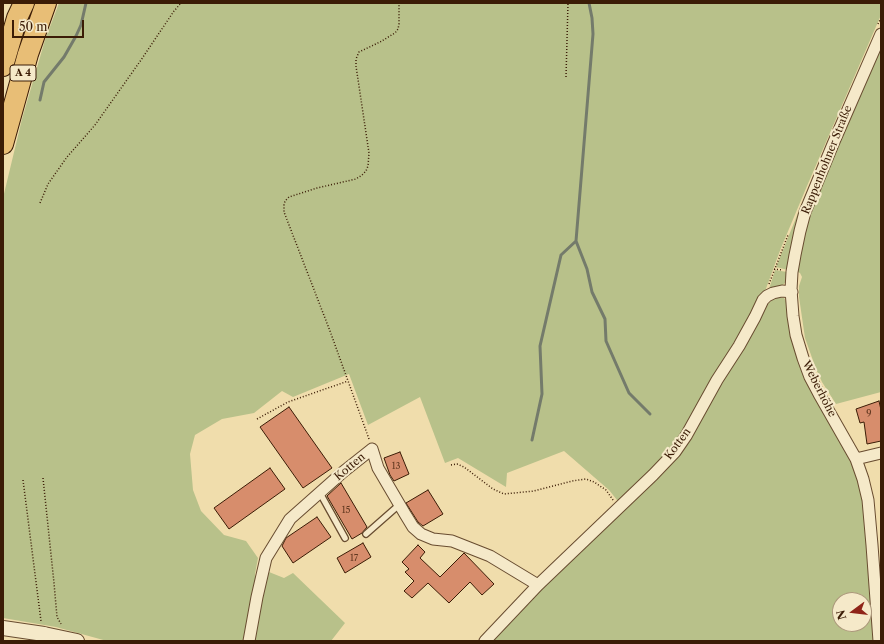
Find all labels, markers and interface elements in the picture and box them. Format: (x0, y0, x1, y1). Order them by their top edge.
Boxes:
scale bar (14, 12, 86, 38)
text: 50 m (19, 19, 48, 34)
road number: A 4 (10, 65, 36, 81)
street label: Rappenhohner Straße (799, 104, 855, 216)
street label: Weberhöhe (799, 359, 839, 419)
house number: 9 (866, 408, 872, 418)
street label: Kotten (662, 426, 694, 462)
street label: Kotten (332, 450, 368, 484)
house number: 13 (392, 461, 400, 471)
house number: 15 (342, 505, 350, 515)
house number: 17 (350, 553, 358, 563)
north arrow (832, 592, 872, 632)
text: N (833, 608, 849, 621)

